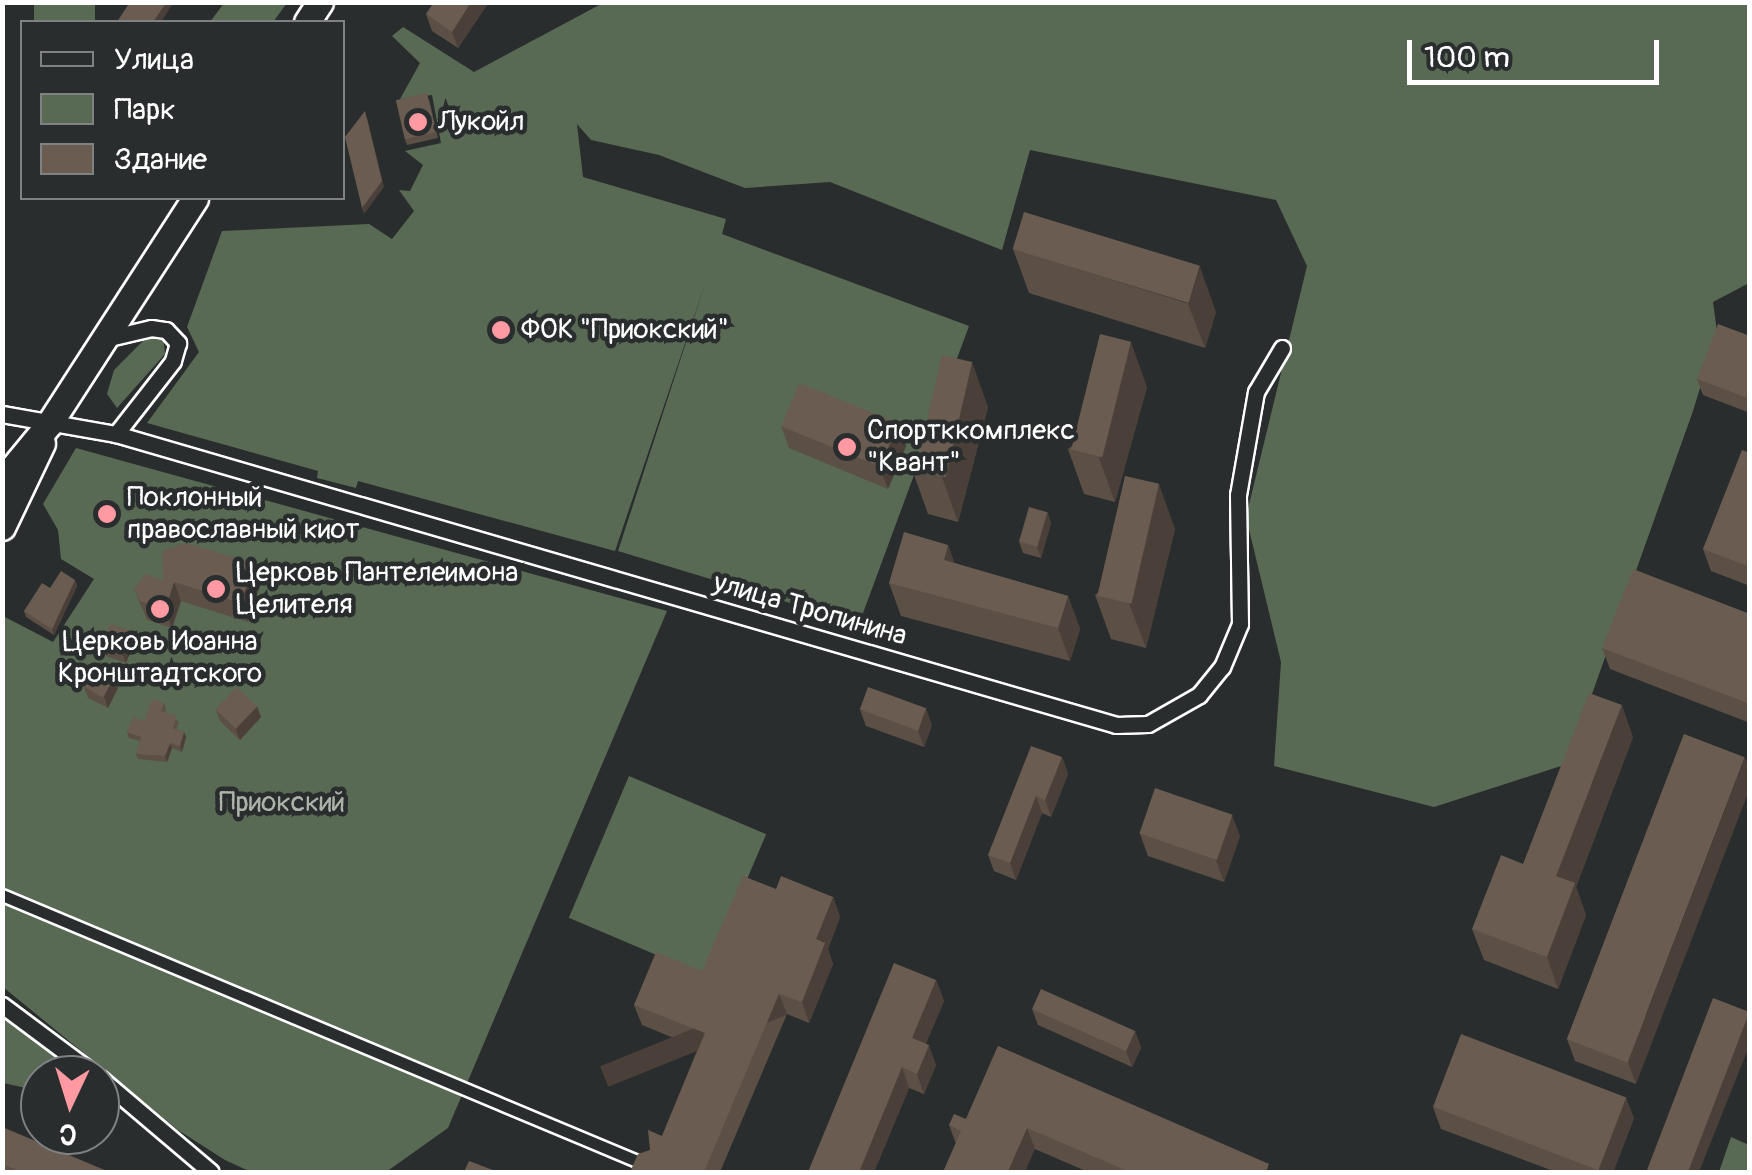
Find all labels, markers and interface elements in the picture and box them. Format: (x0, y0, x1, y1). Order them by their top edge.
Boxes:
legend (20, 20, 345, 200)
scale bar (1412, 20, 1664, 82)
text: 100 m (1424, 39, 1510, 76)
text: Улица (114, 41, 194, 78)
text: Парк (114, 91, 176, 128)
place label: Лукойл (438, 105, 524, 139)
marker: Лукойл (407, 111, 429, 133)
text: Здание (114, 141, 207, 178)
place label: ФОК "Приокский" (521, 313, 729, 347)
marker: ФОК "Приокский" (490, 319, 512, 341)
place label: Спортккомплекс "Квант" (867, 414, 1075, 480)
marker: Спортккомплекс "Квант" (836, 436, 858, 458)
place label: Поклонный православный киот (127, 481, 360, 547)
marker: Поклонный православный киот (96, 503, 118, 525)
place label: Церковь Пантелеимона Целителя (236, 556, 518, 622)
street label: улица Тропинина (709, 566, 911, 654)
marker: Церковь Пантелеимона Целителя (205, 578, 227, 600)
marker: Церковь Иоанна Кронштадтского (149, 598, 171, 620)
place label: Церковь Иоанна Кронштадтского (58, 625, 262, 691)
park label: Приокский (219, 786, 345, 820)
north arrow (20, 1055, 120, 1155)
text: С (58, 1115, 78, 1151)

